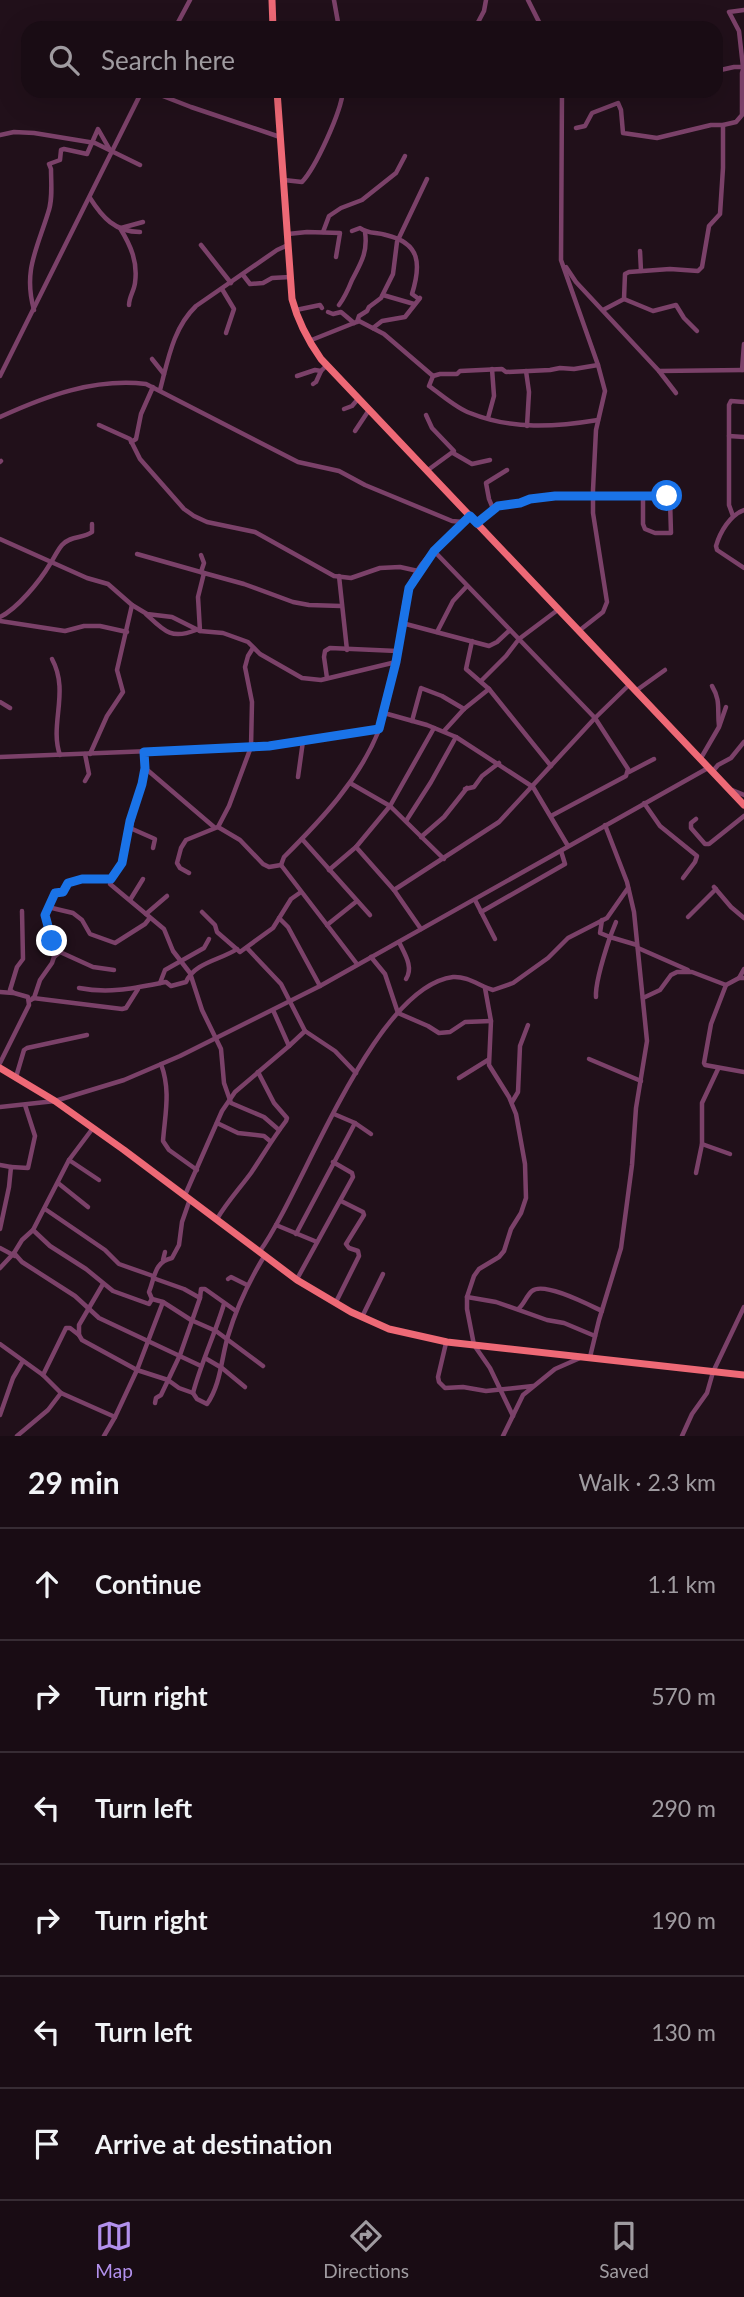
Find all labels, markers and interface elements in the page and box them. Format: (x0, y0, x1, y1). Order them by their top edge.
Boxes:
search box (21, 21, 723, 98)
icon: search (45, 41, 83, 79)
text: Search here (101, 44, 235, 76)
route start (651, 480, 682, 511)
route end (36, 925, 67, 956)
text: 29 min (28, 1464, 120, 1500)
text: Walk · 2.3 km (579, 1468, 716, 1496)
icon: ahead (28, 1565, 66, 1603)
text: Continue (95, 1568, 201, 1600)
text: 1.1 km (647, 1570, 716, 1598)
icon: right (28, 1677, 66, 1715)
text: Turn right (95, 1680, 208, 1712)
text: 570 m (651, 1682, 716, 1710)
icon: left (28, 1789, 66, 1827)
text: Turn left (95, 1792, 192, 1824)
text: 290 m (651, 1794, 716, 1822)
icon: right (28, 1901, 66, 1939)
text: Turn right (95, 1904, 208, 1936)
text: 190 m (651, 1906, 716, 1934)
icon: left (28, 2013, 66, 2051)
text: Turn left (95, 2016, 192, 2048)
text: 130 m (651, 2018, 716, 2046)
icon: arrive (28, 2125, 66, 2163)
text: Arrive at destination (95, 2128, 332, 2160)
tab: Map (95, 2217, 133, 2282)
tab: Directions (323, 2217, 409, 2282)
tab: Saved (599, 2217, 649, 2282)

